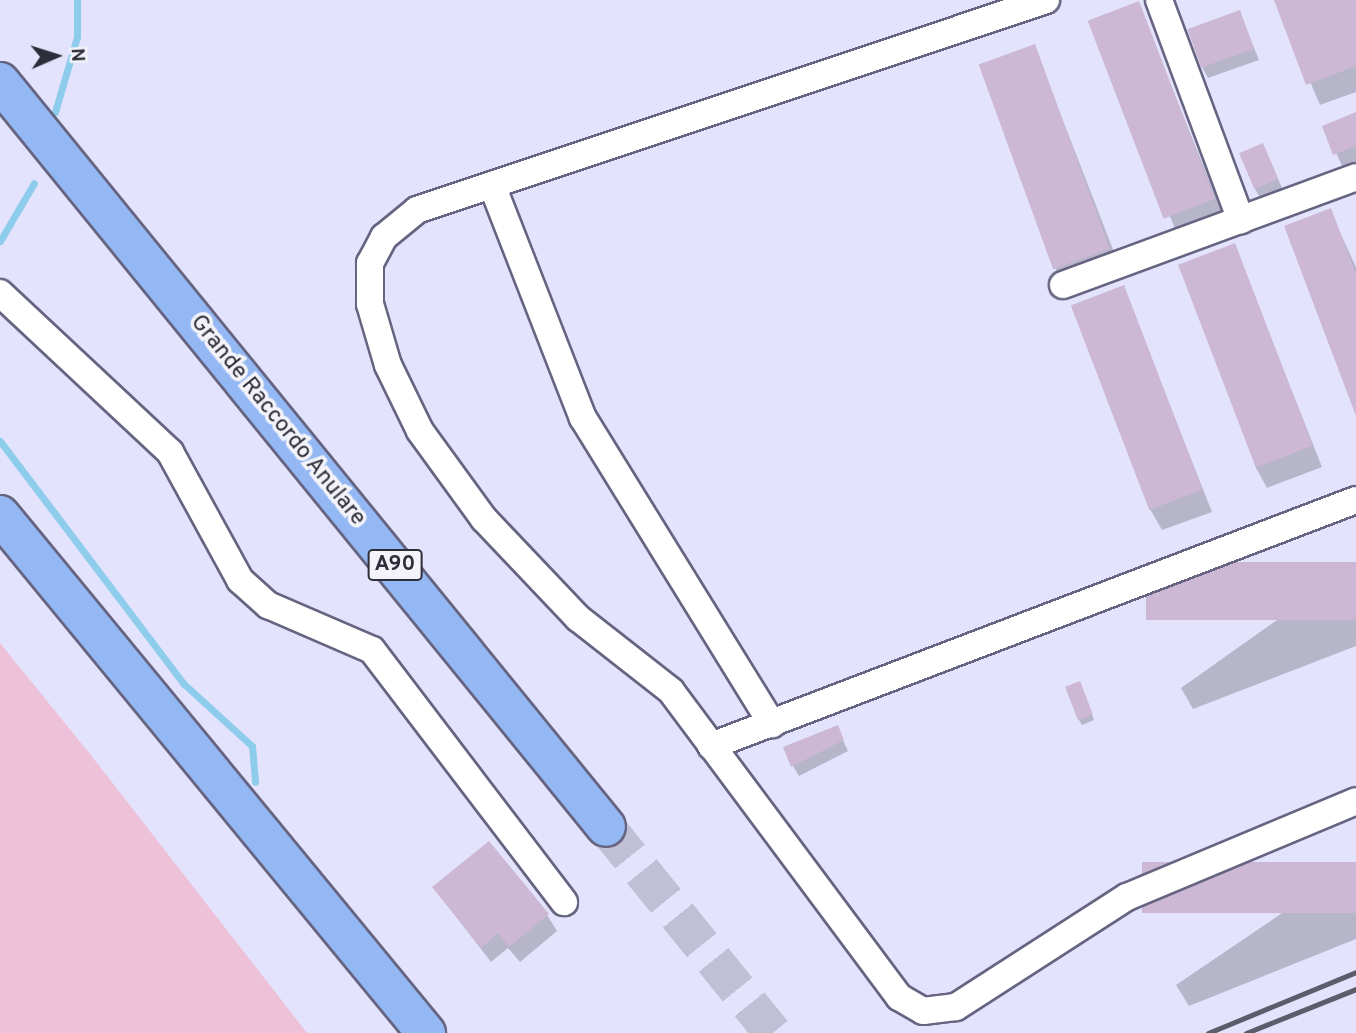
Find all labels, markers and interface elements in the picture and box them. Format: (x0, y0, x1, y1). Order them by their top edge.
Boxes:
north arrow (21, 21, 91, 91)
text: N (65, 47, 89, 62)
street label: Grande Raccordo Anulare (183, 310, 371, 532)
road number: A90 (367, 548, 423, 582)

